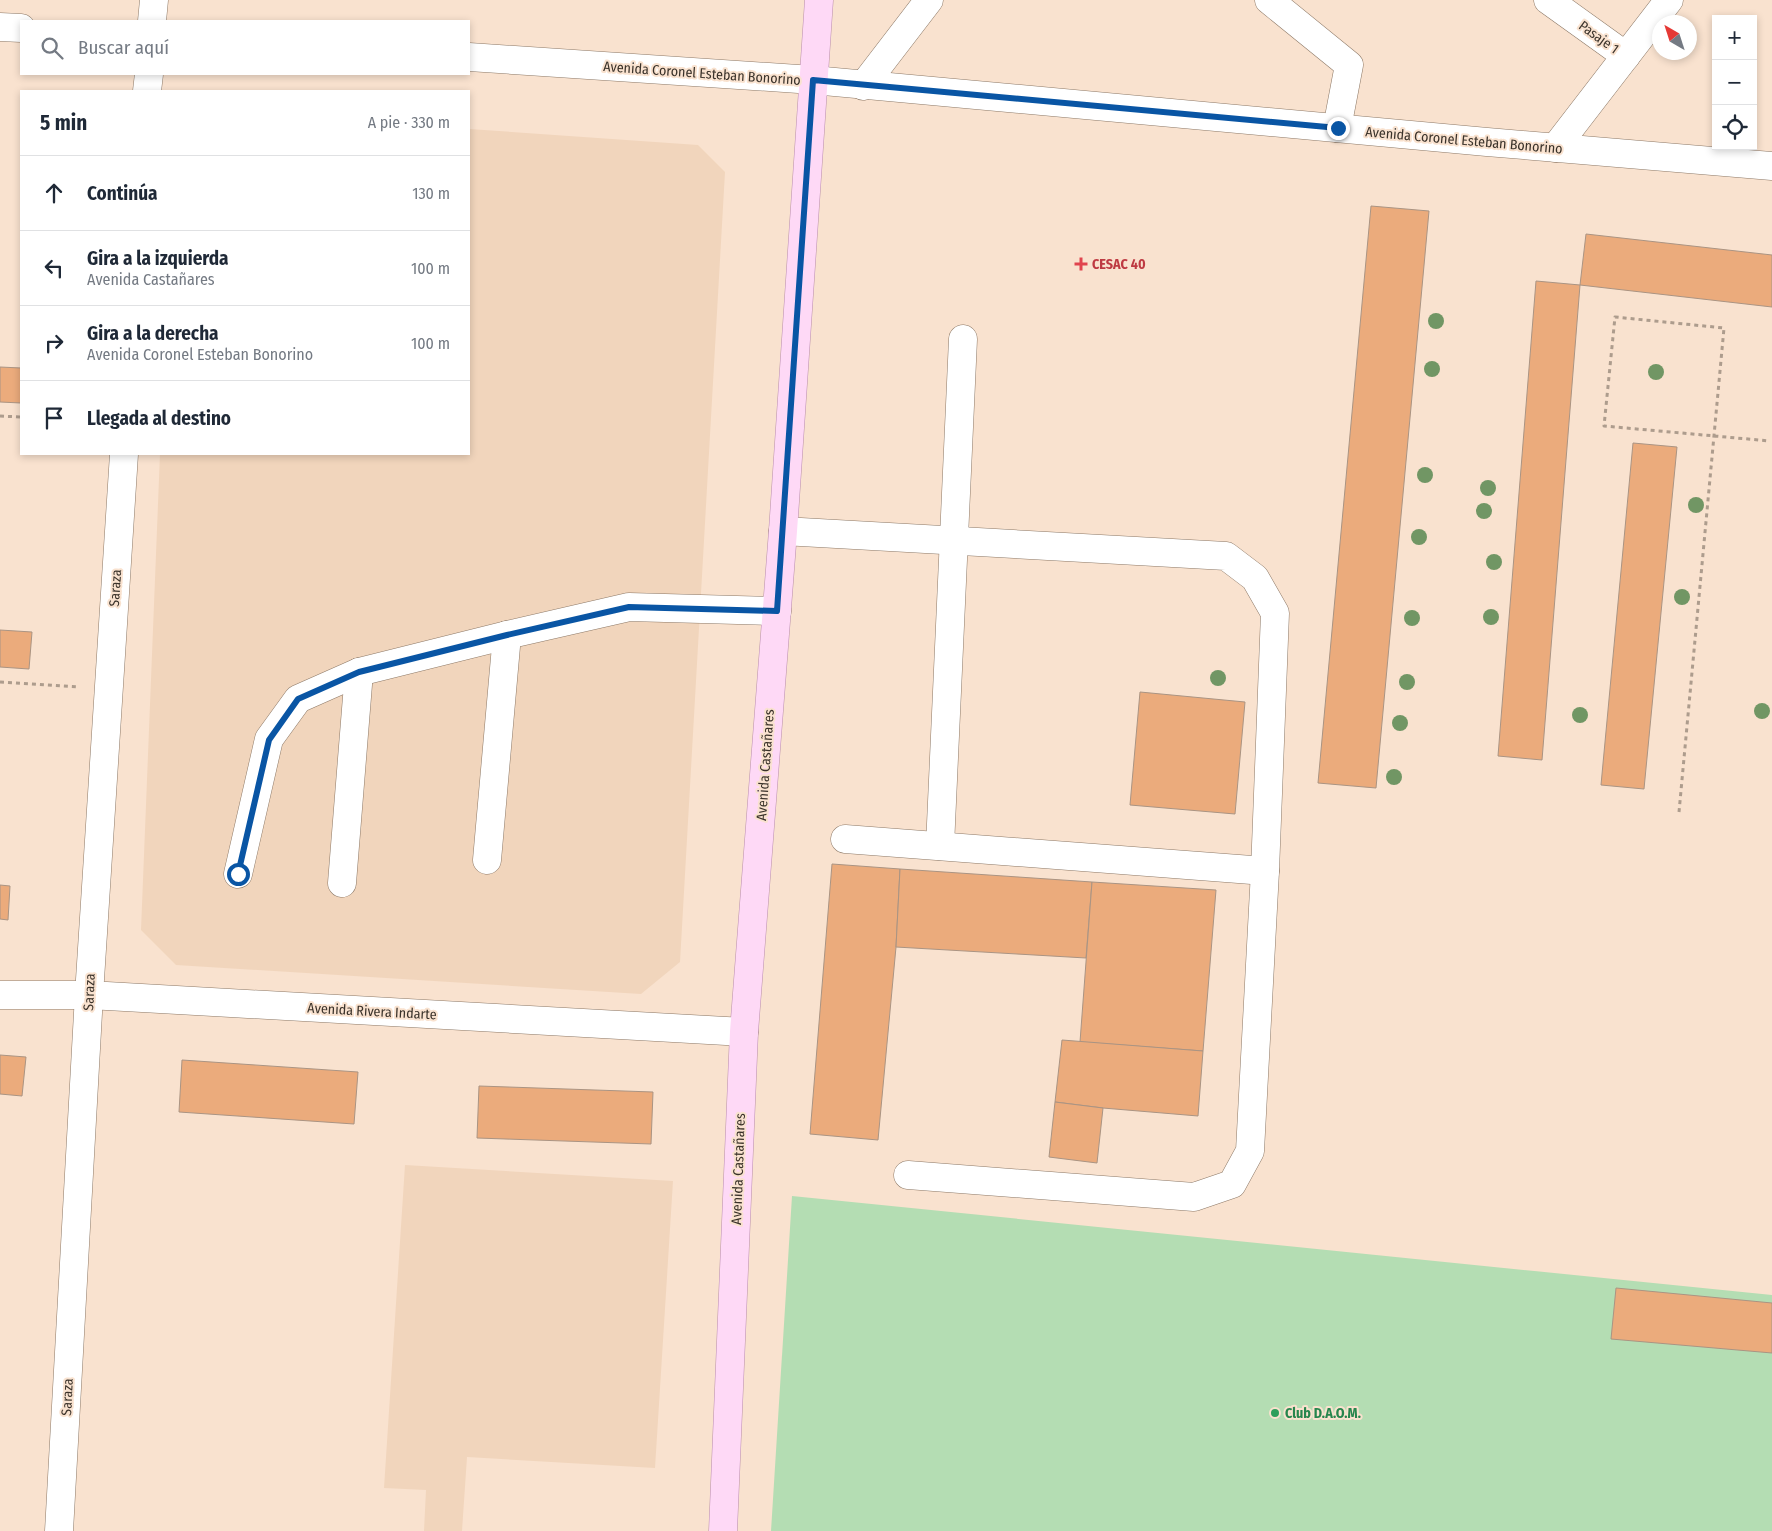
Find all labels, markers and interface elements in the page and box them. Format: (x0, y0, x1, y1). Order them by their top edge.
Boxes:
north arrow (1652, 15, 1697, 60)
map controls (1712, 15, 1757, 150)
button: + (1712, 15, 1757, 60)
street label: Pasaje 1 (1575, 17, 1622, 58)
search box (20, 20, 470, 75)
icon: search (38, 34, 66, 62)
text: Buscar aquí (78, 36, 169, 59)
street label: Avenida Coronel Esteban Bonorino (603, 58, 801, 89)
button: − (1712, 60, 1757, 105)
button: locate (1712, 105, 1757, 150)
text: 5 min (40, 110, 87, 136)
text: A pie · 330 m (368, 113, 450, 132)
route end (1327, 117, 1350, 140)
street label: Avenida Coronel Esteban Bonorino (1365, 123, 1563, 158)
icon: ahead (40, 179, 68, 207)
text: Continúa (87, 182, 158, 205)
text: 130 m (412, 184, 450, 203)
text: Gira a la izquierda (87, 247, 229, 270)
icon: left (40, 254, 68, 282)
place label: CESAC 40 (1092, 256, 1146, 273)
marker: CESAC 40 (1074, 257, 1088, 271)
text: 100 m (411, 259, 450, 278)
text: Avenida Castañares (87, 270, 215, 289)
text: Gira a la derecha (87, 322, 219, 345)
icon: right (40, 329, 68, 357)
text: 100 m (411, 334, 450, 353)
text: Avenida Coronel Esteban Bonorino (87, 345, 313, 364)
icon: arrive (40, 404, 68, 432)
text: Llegada al destino (87, 407, 231, 430)
street label: Saraza (106, 569, 125, 607)
street label: Avenida Castañares (753, 709, 778, 821)
route start (227, 863, 250, 886)
street label: Saraza (80, 973, 99, 1011)
street label: Avenida Rivera Indarte (307, 1000, 437, 1023)
street label: Avenida Castañares (728, 1113, 749, 1225)
street label: Saraza (58, 1378, 77, 1416)
place label: Club D.A.O.M. (1285, 1405, 1361, 1422)
marker: Club D.A.O.M. (1269, 1407, 1281, 1419)

